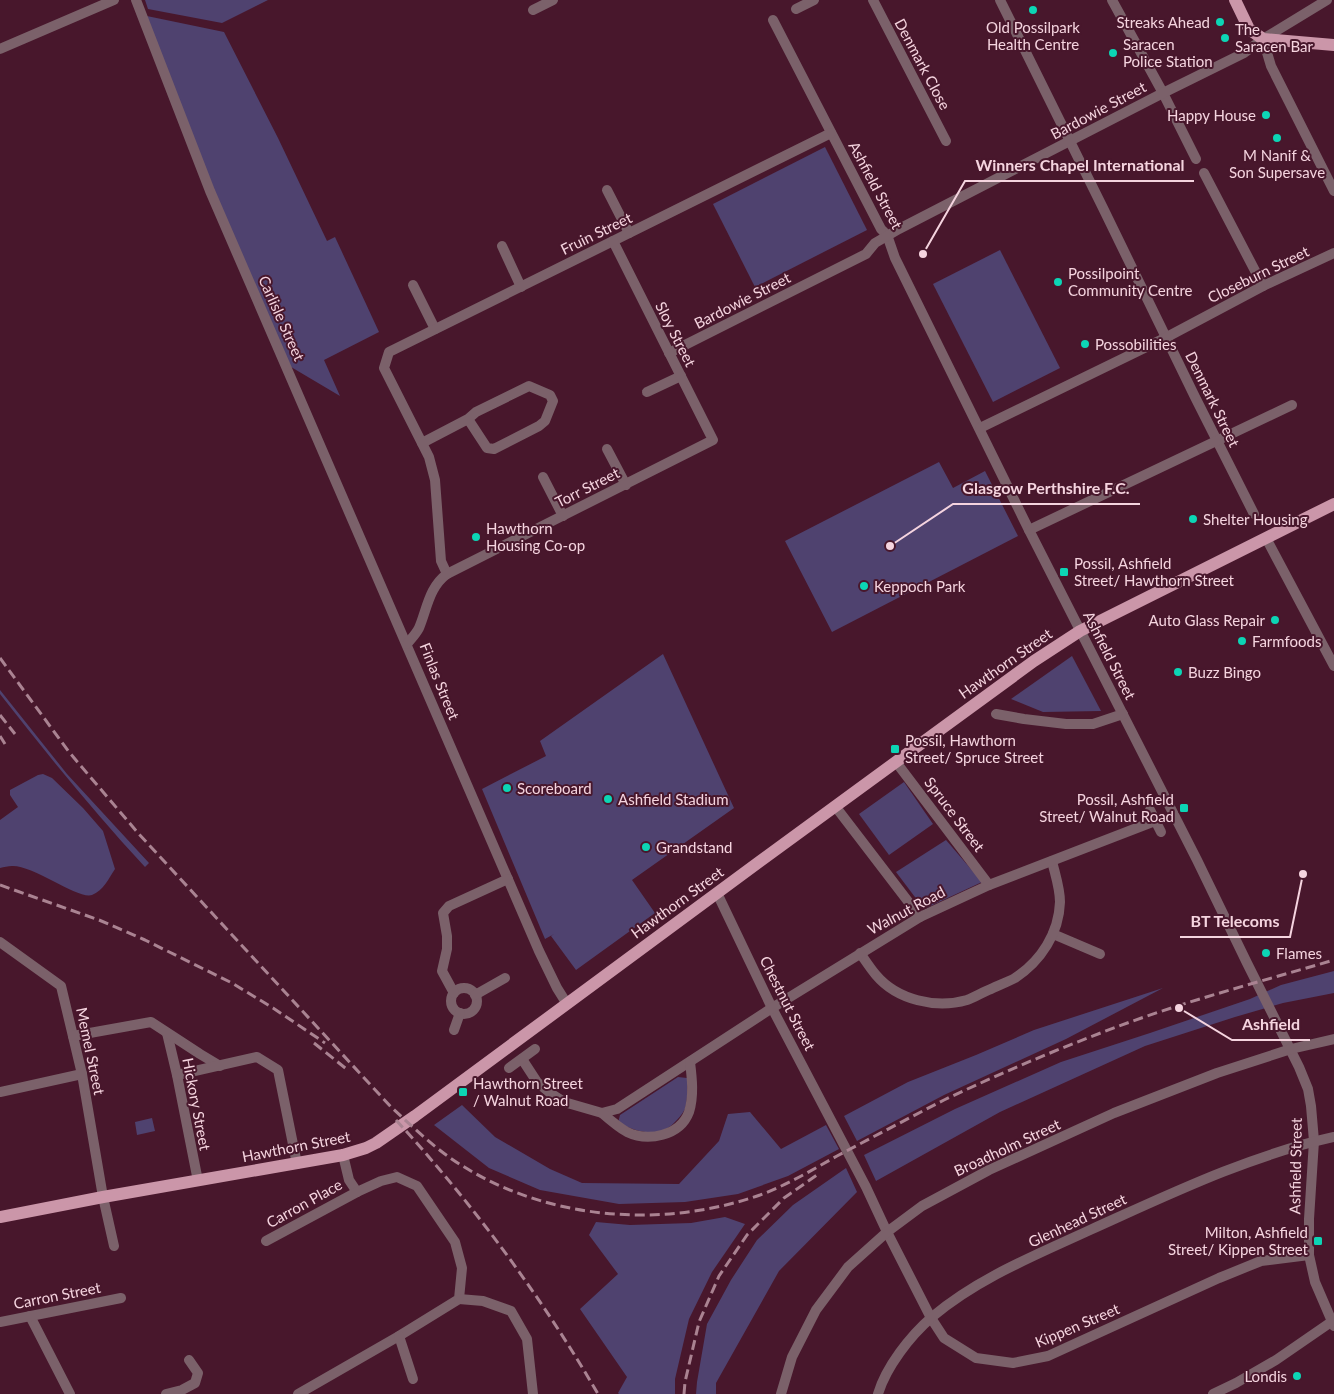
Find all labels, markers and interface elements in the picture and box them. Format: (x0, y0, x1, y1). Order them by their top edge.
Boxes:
marker: Old Possilpark Health Centre (1027, 4, 1039, 16)
place label: Streaks Ahead (1117, 13, 1210, 31)
street label: Denmark Close (891, 15, 955, 113)
marker: Streaks Ahead (1214, 16, 1226, 28)
place label: Old Possilpark Health Centre (986, 18, 1080, 53)
place label: The Saracen Bar (1235, 20, 1313, 55)
marker: The Saracen Bar (1219, 32, 1231, 44)
place label: Saracen Police Station (1123, 35, 1213, 70)
marker: Saracen Police Station (1107, 47, 1119, 59)
street label: Bardowie Street (1047, 77, 1149, 143)
place label: Happy House (1167, 106, 1256, 124)
marker: Happy House (1260, 109, 1272, 121)
marker: M Nanif & Son Supersave (1271, 132, 1283, 144)
street label: Ashfield Street (845, 138, 907, 232)
place label: M Nanif & Son Supersave (1229, 146, 1325, 181)
callout: Winners Chapel International (965, 150, 1194, 181)
text: Winners Chapel International (975, 155, 1185, 174)
street label: Fruin Street (557, 208, 635, 258)
street label: Closeburn Street (1204, 241, 1312, 306)
place label: Possilpoint Community Centre (1068, 264, 1193, 299)
street label: Bardowie Street (691, 268, 794, 332)
street label: Carlisle Street (255, 273, 309, 364)
marker: Possilpoint Community Centre (1052, 276, 1064, 288)
street label: Sloy Street (652, 298, 700, 370)
place label: Possobilities (1095, 335, 1176, 353)
marker: Possobilities (1079, 338, 1091, 350)
street label: Denmark Street (1182, 348, 1244, 450)
street label: Torr Street (552, 463, 623, 511)
callout: Glasgow Perthshire F.C. (953, 473, 1140, 504)
text: Glasgow Perthshire F.C. (962, 478, 1130, 497)
place label: Shelter Housing (1203, 510, 1308, 528)
marker: Shelter Housing (1187, 513, 1199, 525)
place label: Hawthorn Housing Co-op (486, 519, 585, 554)
marker: Hawthorn Housing Co-op (470, 531, 482, 543)
place label: Possil, Ashfield Street/ Hawthorn Street (1074, 554, 1235, 589)
marker: Possil, Ashfield Street/ Hawthorn Street (1058, 566, 1070, 578)
place label: Keppoch Park (874, 577, 966, 595)
marker: Keppoch Park (858, 580, 870, 592)
street label: Ashfield Street (1080, 608, 1140, 703)
place label: Auto Glass Repair (1149, 611, 1266, 629)
marker: Auto Glass Repair (1269, 614, 1281, 626)
street label: Hawthorn Street (955, 624, 1056, 702)
place label: Farmfoods (1252, 632, 1321, 650)
marker: Farmfoods (1236, 635, 1248, 647)
street label: Finlas Street (416, 640, 464, 723)
place label: Buzz Bingo (1188, 663, 1261, 681)
marker: Buzz Bingo (1172, 666, 1184, 678)
place label: Possil, Hawthorn Street/ Spruce Street (905, 731, 1044, 766)
marker: Possil, Hawthorn Street/ Spruce Street (889, 743, 901, 755)
street label: Spruce Street (921, 773, 989, 855)
place label: Scoreboard (517, 779, 592, 797)
marker: Scoreboard (501, 782, 513, 794)
place label: Ashfield Stadium (618, 790, 729, 808)
place label: Possil, Ashfield Street/ Walnut Road (1039, 790, 1174, 825)
marker: Ashfield Stadium (602, 793, 614, 805)
marker: Possil, Ashfield Street/ Walnut Road (1178, 802, 1190, 814)
place label: Grandstand (656, 838, 733, 856)
marker: Grandstand (640, 841, 652, 853)
street label: Hawthorn Street (627, 862, 727, 942)
street label: Walnut Road (864, 882, 948, 938)
callout: BT Telecoms (1180, 906, 1290, 937)
text: BT Telecoms (1191, 911, 1279, 930)
place label: Flames (1276, 944, 1322, 962)
marker: Flames (1260, 947, 1272, 959)
street label: Chestnut Street (756, 953, 820, 1054)
street label: Memel Street (73, 1006, 109, 1097)
callout: Ashfield (1232, 1009, 1310, 1040)
text: Ashfield (1241, 1014, 1300, 1033)
street label: Hickory Street (179, 1056, 215, 1152)
place label: Hawthorn Street / Walnut Road (473, 1074, 583, 1109)
marker: Hawthorn Street / Walnut Road (457, 1086, 469, 1098)
street label: Broadholm Street (951, 1114, 1064, 1179)
street label: Ashfield Street (1285, 1117, 1305, 1214)
street label: Hawthorn Street (240, 1127, 352, 1165)
street label: Carron Place (263, 1175, 345, 1231)
street label: Glenhead Street (1025, 1189, 1129, 1251)
place label: Milton, Ashfield Street/ Kippen Street (1168, 1223, 1309, 1258)
marker: Milton, Ashfield Street/ Kippen Street (1312, 1235, 1324, 1247)
street label: Carron Street (12, 1278, 103, 1312)
street label: Kippen Street (1032, 1299, 1122, 1351)
place label: Londis (1244, 1367, 1287, 1385)
marker: Londis (1291, 1370, 1303, 1382)

